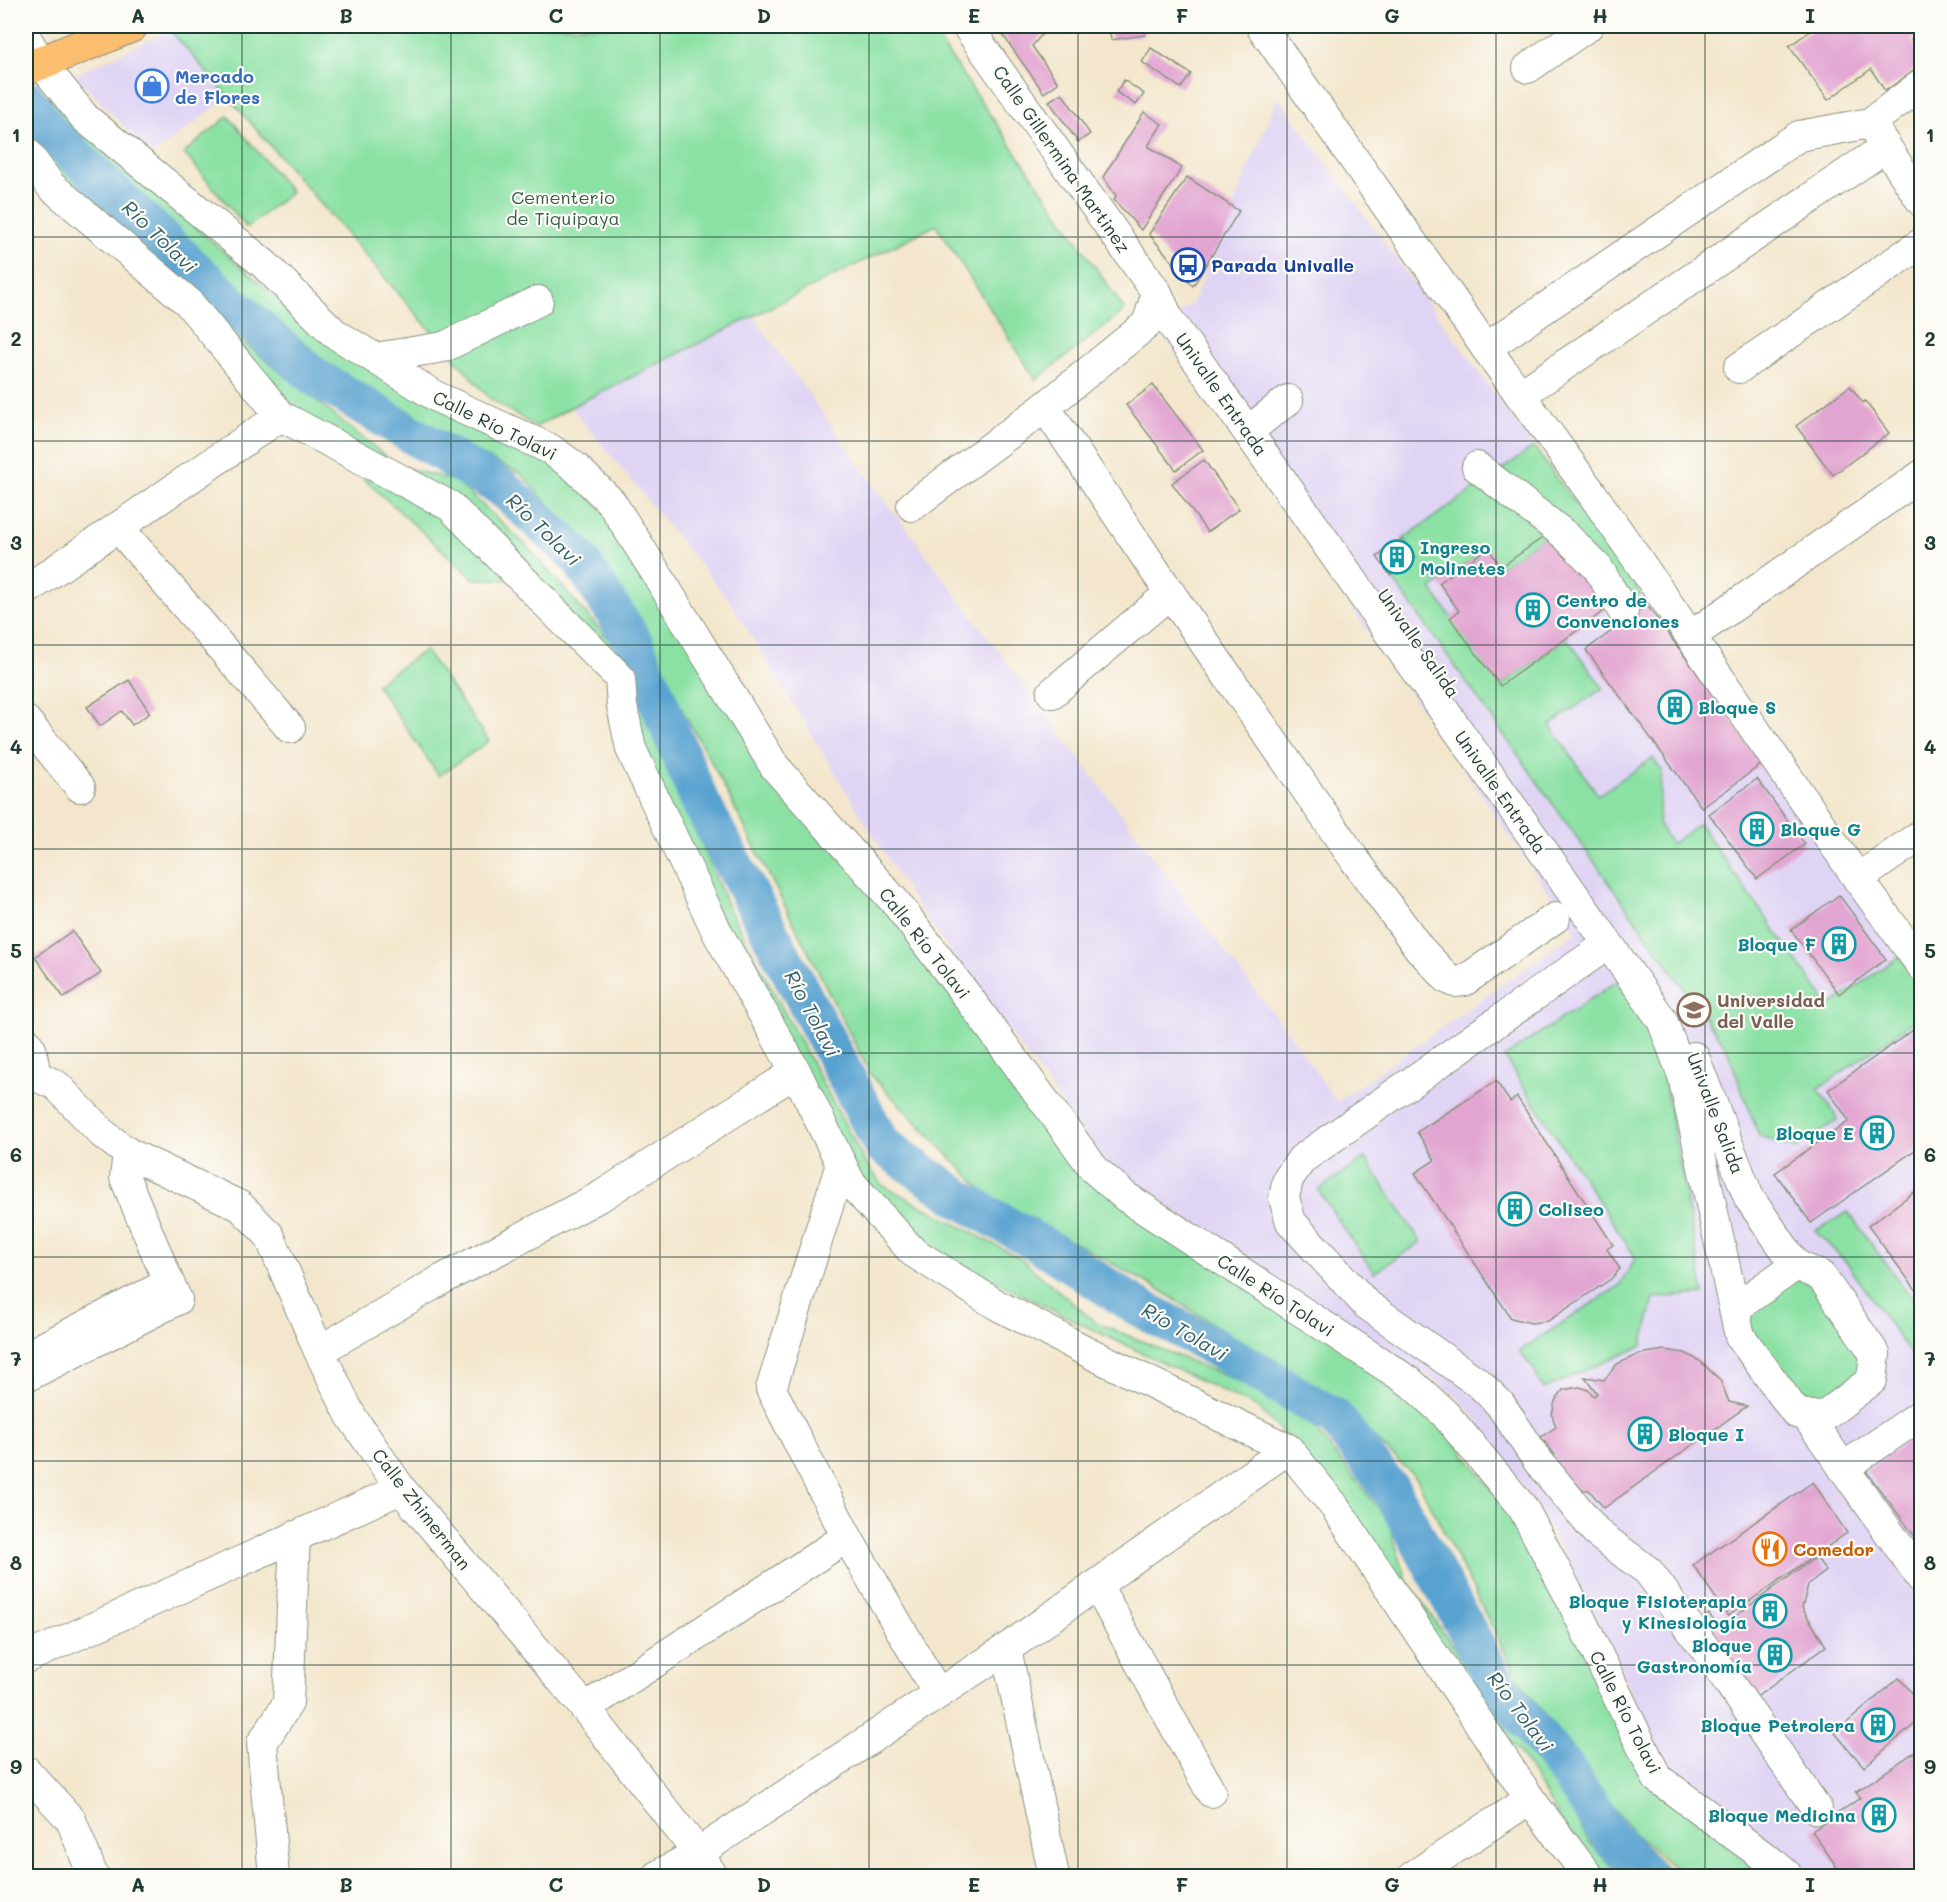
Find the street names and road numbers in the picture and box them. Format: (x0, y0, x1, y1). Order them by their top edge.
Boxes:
street label: Calle Gillermina Martinez (988, 60, 1136, 258)
street label: Univalle Entrada (1171, 328, 1273, 460)
street label: Calle Río Tolavi (429, 385, 561, 465)
street label: Univalle Salida (1372, 584, 1466, 702)
street label: Univalle Entrada (1450, 726, 1552, 858)
street label: Calle Río Tolavi (874, 882, 976, 1004)
street label: Univalle Salida (1682, 1049, 1750, 1177)
street label: Calle Río Tolavi (1213, 1248, 1339, 1342)
street label: Calle Zhimerman (367, 1443, 477, 1575)
street label: Calle Río Tolavi (1585, 1646, 1667, 1778)

